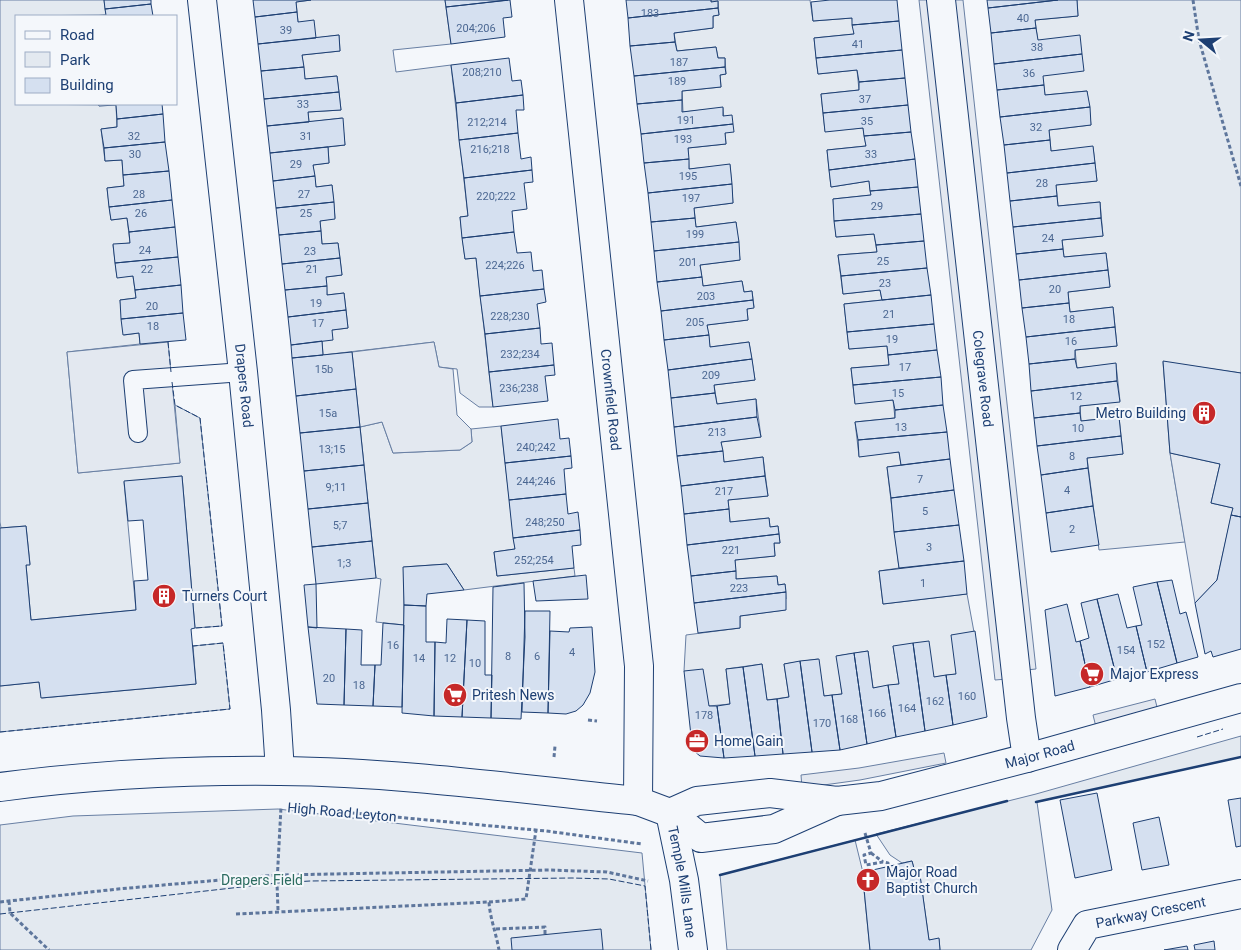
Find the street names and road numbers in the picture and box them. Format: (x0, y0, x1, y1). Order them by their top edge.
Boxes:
street label: Colegrave Road (970, 329, 997, 428)
street label: Drapers Road (232, 343, 256, 428)
street label: Crownfield Road (598, 348, 624, 451)
street label: Major Road (1003, 737, 1077, 771)
street label: High Road Leyton (287, 799, 397, 825)
street label: Temple Mills Lane (665, 825, 699, 939)
street label: Parkway Crescent (1094, 893, 1207, 931)

